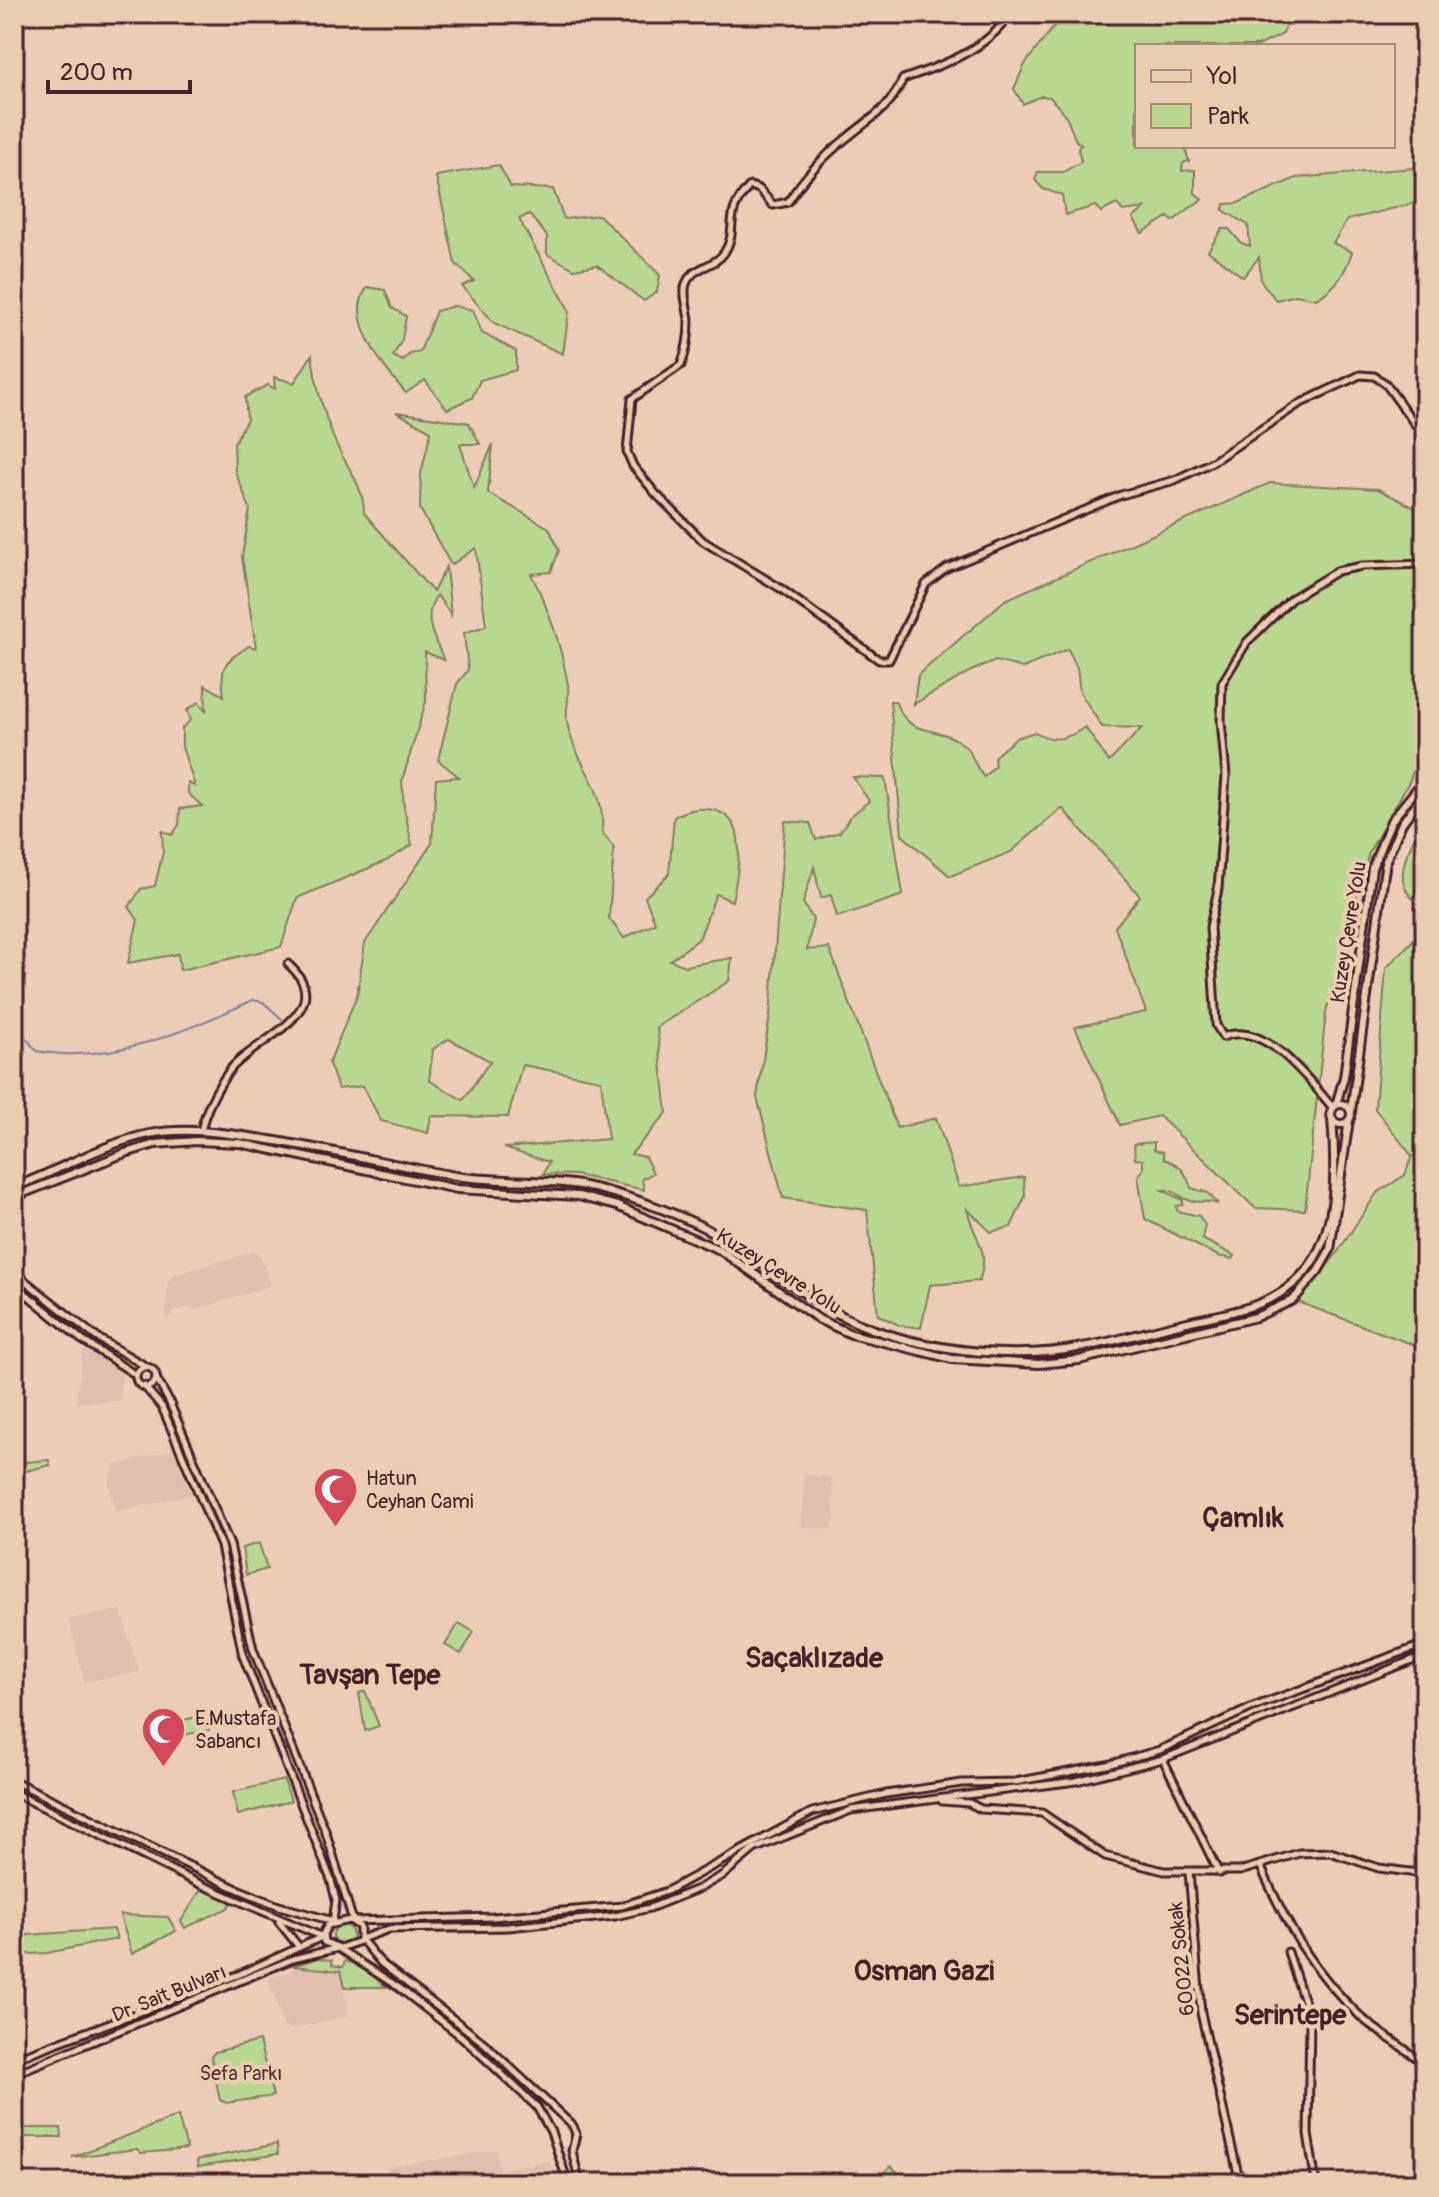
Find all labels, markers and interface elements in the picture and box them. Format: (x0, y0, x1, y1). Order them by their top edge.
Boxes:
scale bar (48, 44, 190, 94)
legend (1135, 44, 1395, 148)
text: 200 m (60, 58, 133, 87)
text: Yol (1206, 62, 1237, 91)
text: Park (1207, 102, 1249, 131)
street label: Kuzey Çevre Yolu (1325, 860, 1372, 1005)
street label: Kuzey Çevre Yolu (711, 1223, 846, 1320)
mosque icon: Hatun Ceyhan Cami (311, 1465, 359, 1528)
place label: Hatun Ceyhan Cami (366, 1466, 473, 1514)
district label: Çamlık (1202, 1501, 1284, 1536)
district label: Saçaklızade (745, 1641, 884, 1676)
district label: Tavşan Tepe (299, 1658, 442, 1693)
mosque icon: E.Mustafa Sabancı (140, 1706, 188, 1769)
place label: E.Mustafa Sabancı (195, 1706, 276, 1754)
street label: 60022 Sokak (1163, 1900, 1200, 2017)
district label: Osman Gazi (854, 1954, 994, 1989)
street label: Dr. Sait Bulvarı (108, 1959, 230, 2028)
district label: Serintepe (1234, 1998, 1347, 2033)
park label: Sefa Parkı (200, 2061, 282, 2086)

